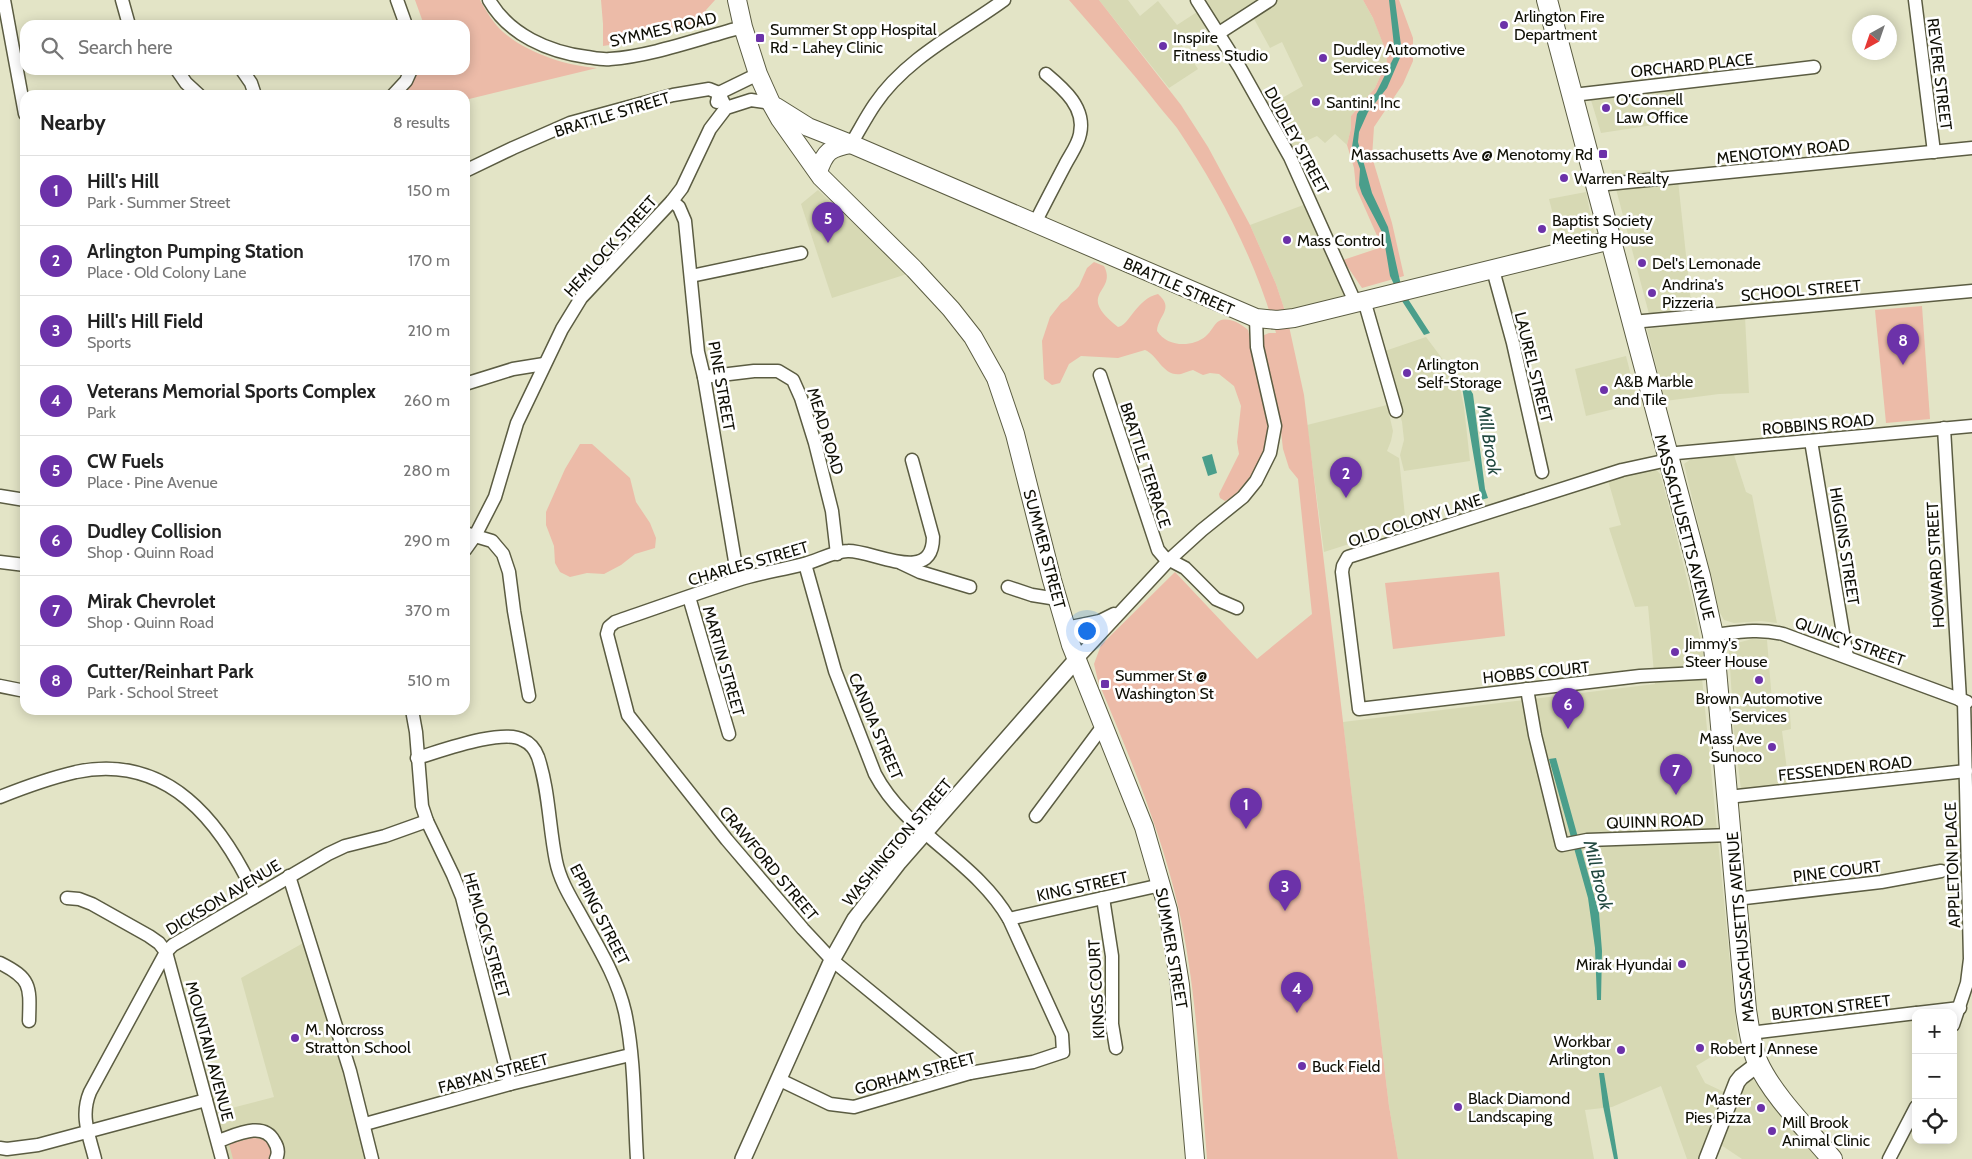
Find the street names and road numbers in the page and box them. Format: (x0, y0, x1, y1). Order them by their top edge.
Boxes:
street label: SYMMES ROAD (608, 8, 718, 51)
street label: REVERE STREET (1923, 17, 1956, 132)
street label: ORCHARD PLACE (1630, 50, 1755, 81)
street label: DUDLEY STREET (1260, 84, 1333, 197)
street label: BRATTLE STREET (552, 88, 673, 141)
street label: MENOTOMY ROAD (1715, 135, 1851, 168)
street label: HEMLOCK STREET (560, 192, 661, 301)
street label: BRATTLE STREET (1120, 253, 1238, 320)
street label: SCHOOL STREET (1740, 276, 1862, 305)
street label: LAUREL STREET (1511, 310, 1557, 425)
street label: PINE STREET (704, 340, 739, 433)
street label: MEAD ROAD (803, 385, 848, 477)
street label: BRATTLE TERRACE (1116, 400, 1175, 530)
street label: ROBBINS ROAD (1761, 410, 1875, 439)
street label: MASSACHUSETTS AVENUE (1651, 432, 1719, 622)
street label: HIGGINS STREET (1826, 486, 1863, 607)
street label: SUMMER STREET (1019, 487, 1070, 611)
street label: OLD COLONY LANE (1346, 490, 1485, 551)
street label: HOWARD STREET (1923, 501, 1948, 629)
street label: CHARLES STREET (686, 537, 811, 590)
street label: MARTIN STREET (699, 604, 748, 719)
street label: QUINCY STREET (1792, 613, 1908, 670)
street label: HOBBS COURT (1482, 657, 1591, 688)
street label: CANDIA STREET (845, 670, 907, 783)
street label: FESSENDEN ROAD (1777, 752, 1913, 785)
street label: WASHINGTON STREET (839, 775, 956, 910)
street label: CRAWFORD STREET (715, 802, 822, 925)
street label: APPLETON PLACE (1941, 802, 1964, 928)
street label: QUINN ROAD (1606, 810, 1704, 833)
street label: MASSACHUSETTS AVENUE (1723, 831, 1758, 1023)
street label: DICKSON AVENUE (162, 856, 284, 939)
street label: PINE COURT (1792, 857, 1883, 886)
street label: EPPING STREET (566, 861, 633, 968)
street label: KING STREET (1035, 867, 1130, 905)
street label: HEMLOCK STREET (460, 870, 514, 1000)
street label: SUMMER STREET (1152, 886, 1192, 1011)
street label: KINGS COURT (1084, 938, 1109, 1039)
street label: MOUNTAIN AVENUE (182, 979, 237, 1123)
street label: BURTON STREET (1771, 991, 1892, 1024)
street label: GORHAM STREET (853, 1048, 978, 1099)
street label: FABYAN STREET (436, 1050, 551, 1097)

